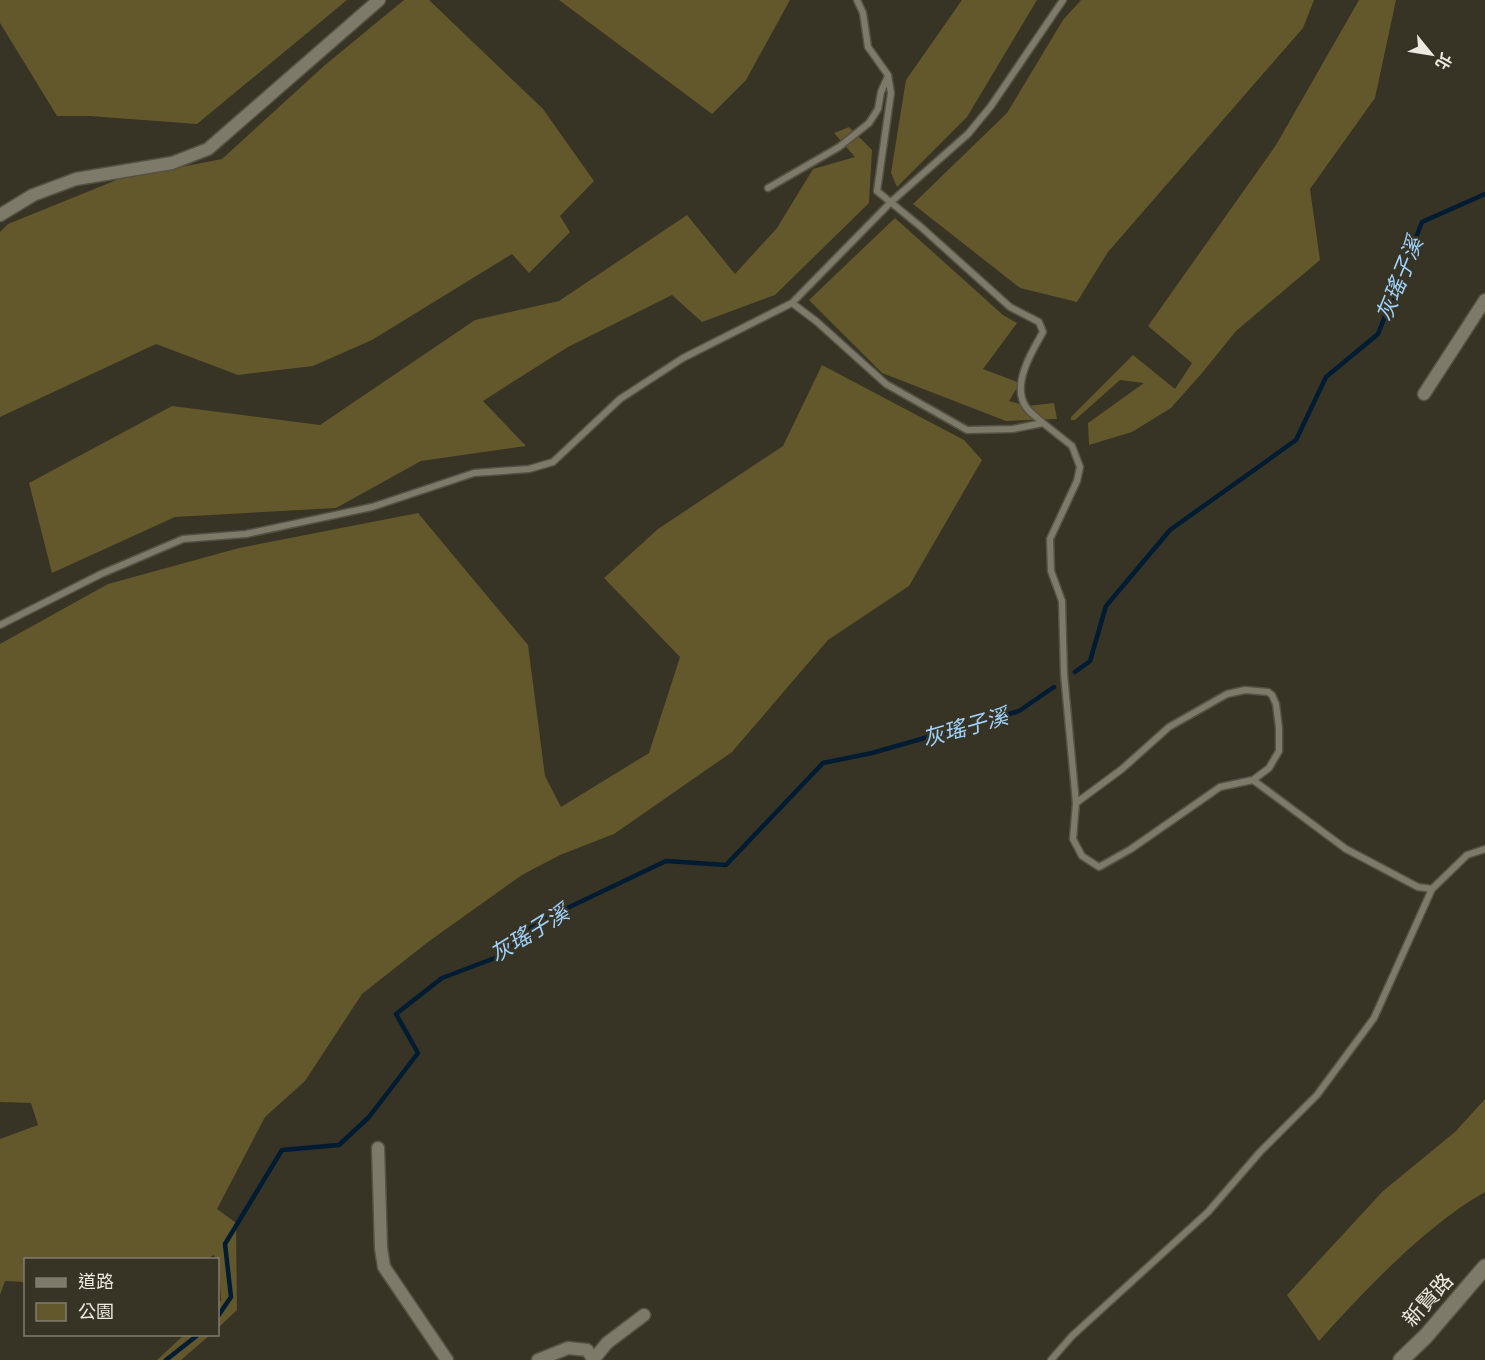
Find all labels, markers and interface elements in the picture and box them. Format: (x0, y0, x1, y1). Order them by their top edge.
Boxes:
north arrow (1401, 24, 1461, 84)
text: 北 (1431, 50, 1456, 73)
water label: 灰瑤子溪 (1370, 231, 1430, 325)
water label: 灰瑤子溪 (919, 702, 1014, 753)
water label: 灰瑤子溪 (485, 897, 576, 968)
legend (24, 1258, 219, 1336)
street label: 新賢路 (1397, 1268, 1458, 1331)
text: 道路 (78, 1271, 114, 1293)
text: 公園 (78, 1301, 114, 1323)

